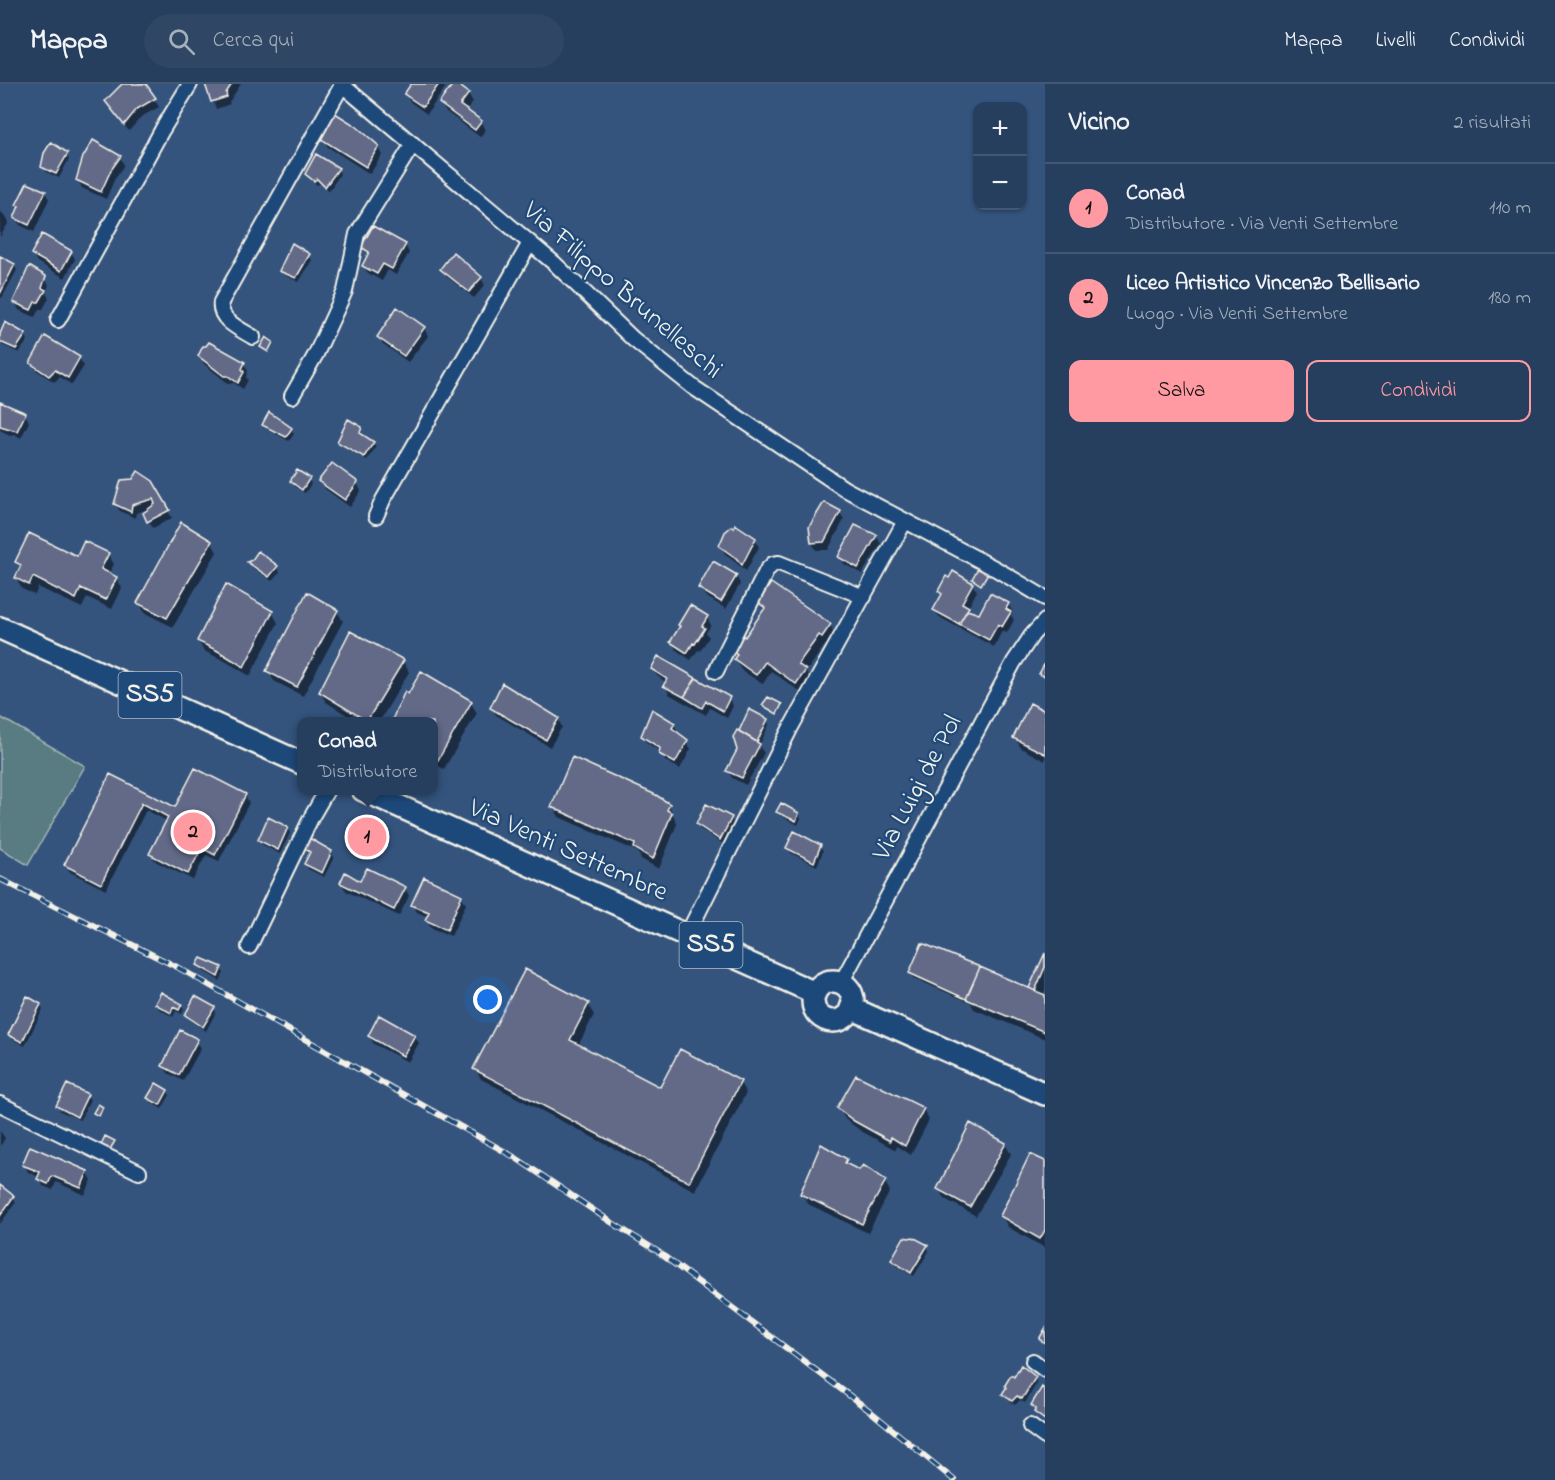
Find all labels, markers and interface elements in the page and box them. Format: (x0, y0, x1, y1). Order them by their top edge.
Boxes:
search box (144, 14, 564, 68)
text: Mappa (30, 21, 108, 62)
icon: search (165, 25, 198, 58)
text: Cerca qui (213, 25, 294, 57)
text: Mappa (1284, 26, 1343, 56)
text: Livelli (1376, 26, 1416, 56)
text: Condividi (1449, 26, 1525, 56)
map controls (973, 102, 1027, 210)
button: + (973, 102, 1027, 156)
text: Vicino (1069, 104, 1130, 142)
text: 2 risultati (1454, 109, 1531, 138)
button: − (973, 156, 1027, 210)
text: Conad (1126, 178, 1185, 210)
street label: Via Filippo Brunelleschi (513, 192, 731, 389)
text: 1 (1085, 194, 1092, 223)
text: 110 m (1489, 194, 1531, 223)
text: Distributore · Via Venti Settembre (1126, 210, 1398, 239)
text: Liceo Artistico Vincenzo Bellisario (1126, 268, 1420, 300)
text: 2 (1084, 284, 1093, 313)
text: 180 m (1488, 284, 1531, 313)
text: Luogo · Via Venti Settembre (1126, 300, 1348, 329)
button: Salva (1069, 360, 1294, 422)
button: Condividi (1306, 360, 1531, 422)
road number: SS5 (118, 672, 182, 718)
street label: Via Luigi de Pol (863, 708, 973, 869)
popup (297, 717, 438, 795)
text: Conad (318, 726, 377, 758)
text: Distributore (318, 758, 417, 787)
street label: Via Venti Settembre (461, 789, 675, 913)
pin: 2 (174, 810, 212, 855)
pin: 1 (348, 814, 386, 860)
road number: SS5 (680, 922, 742, 968)
your location (473, 985, 502, 1014)

